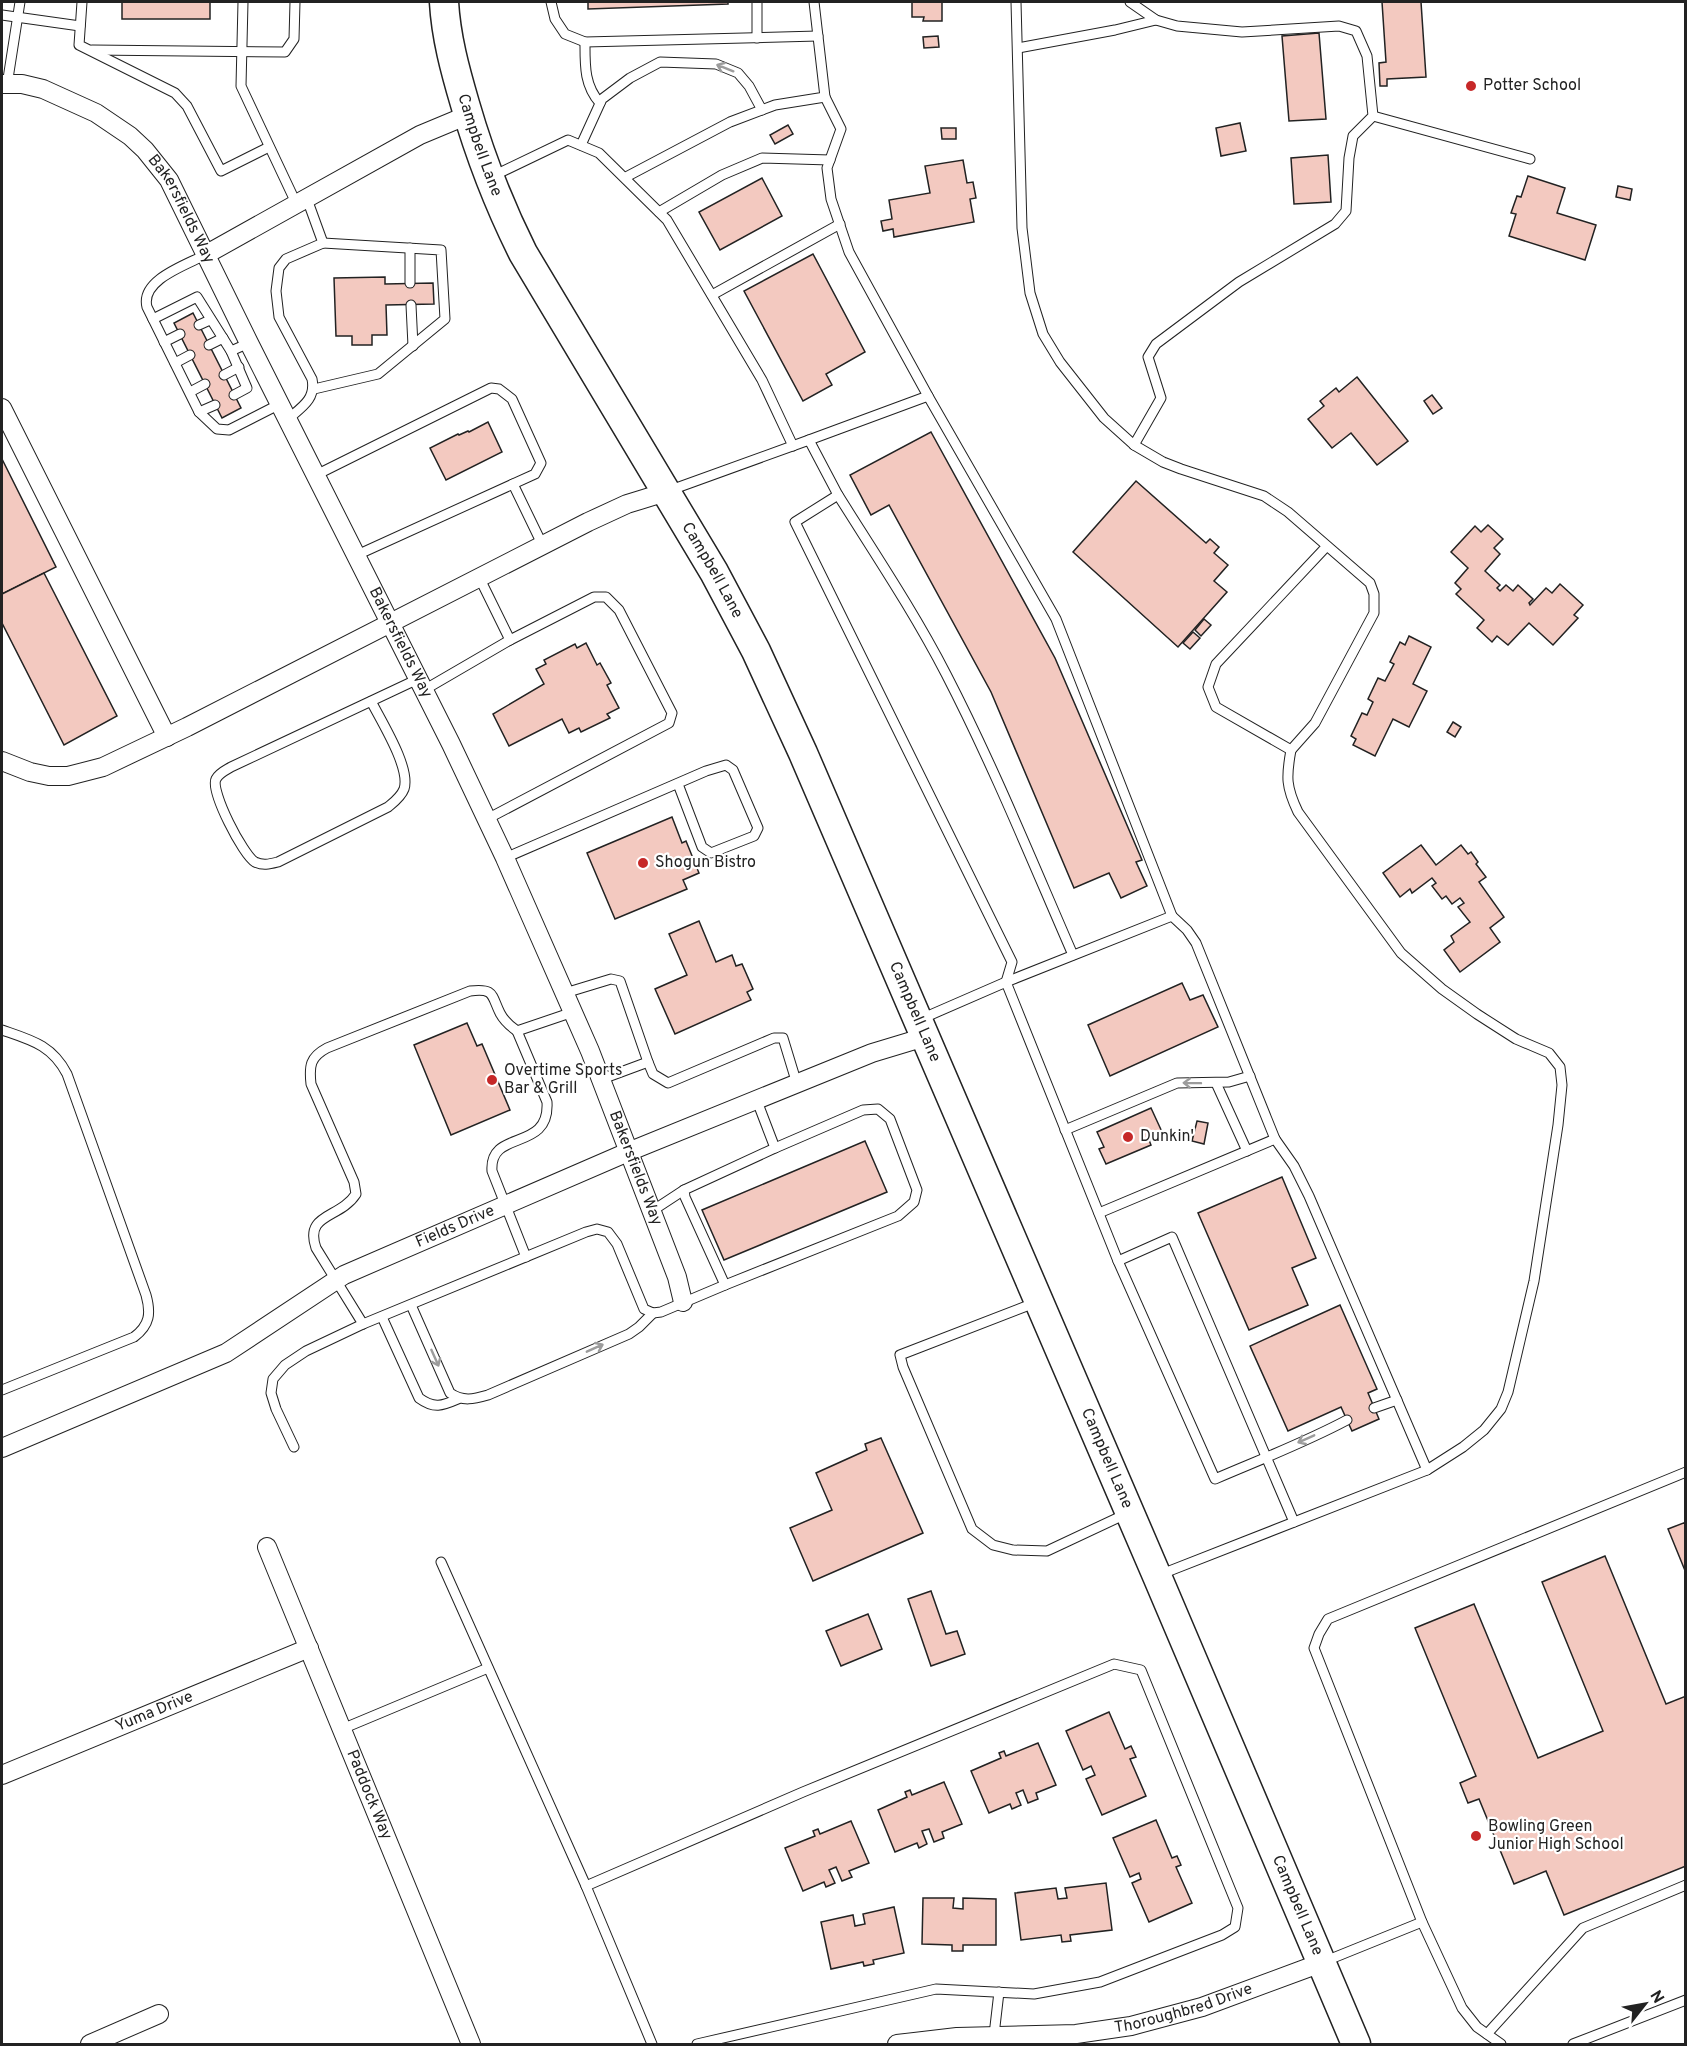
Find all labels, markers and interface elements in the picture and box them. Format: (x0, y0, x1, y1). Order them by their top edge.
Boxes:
one-way arrow (716, 62, 735, 73)
place label: Potter School (1483, 76, 1581, 96)
marker: Potter School (1464, 79, 1478, 93)
street label: Campbell Lane (453, 92, 506, 200)
street label: Bakersfields Way (143, 151, 218, 267)
street label: Campbell Lane (677, 519, 747, 622)
street label: Bakersfields Way (364, 584, 436, 702)
place label: Shogun Bistro (655, 853, 756, 873)
marker: Shogun Bistro (636, 856, 650, 870)
street label: Campbell Lane (884, 959, 945, 1065)
place label: Overtime Sports Bar & Grill (504, 1061, 622, 1099)
marker: Overtime Sports Bar & Grill (485, 1073, 499, 1087)
one-way arrow (1183, 1077, 1203, 1088)
street label: Bakersfields Way (604, 1108, 666, 1228)
place label: Dunkin' (1140, 1127, 1194, 1147)
marker: Dunkin' (1121, 1130, 1135, 1144)
street label: Fields Drive (413, 1201, 498, 1253)
one-way arrow (586, 1342, 604, 1354)
one-way arrow (430, 1349, 441, 1367)
street label: Campbell Lane (1076, 1405, 1137, 1512)
one-way arrow (1298, 1434, 1316, 1446)
street label: Yuma Drive (113, 1687, 196, 1737)
street label: Paddock Way (341, 1747, 396, 1843)
place label: Bowling Green Junior High School (1488, 1817, 1624, 1855)
marker: Bowling Green Junior High School (1469, 1829, 1483, 1843)
street label: Campbell Lane (1267, 1852, 1327, 1959)
north arrow (1615, 1974, 1675, 2034)
street label: Thoroughbred Drive (1113, 1979, 1255, 2038)
text: N (1645, 1987, 1668, 2007)

